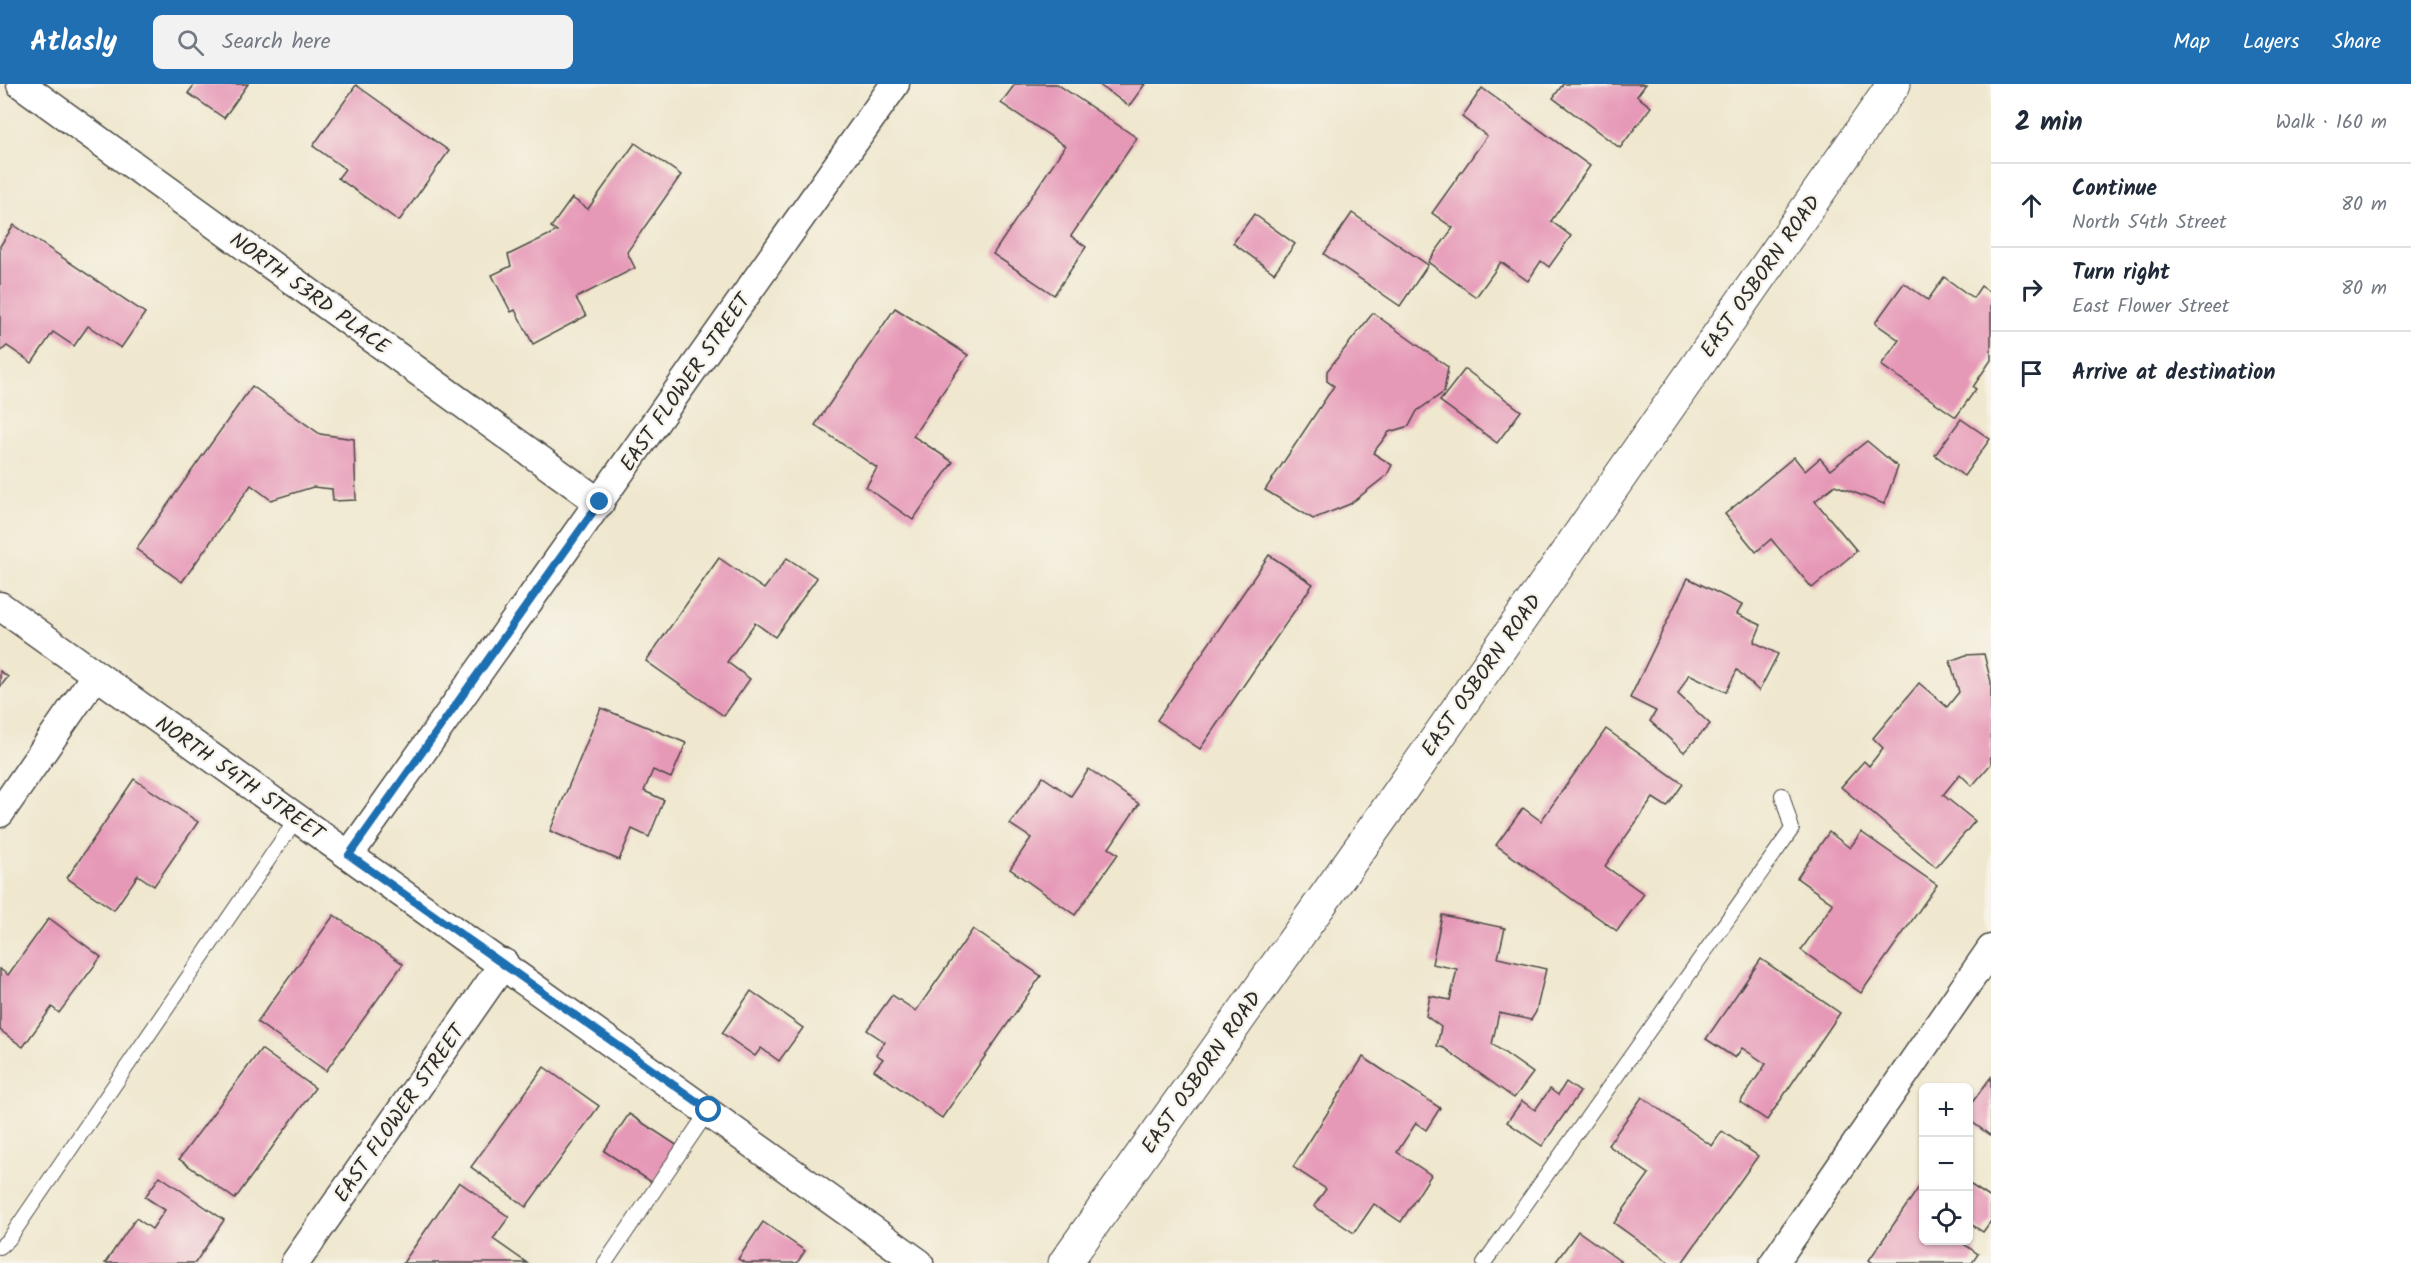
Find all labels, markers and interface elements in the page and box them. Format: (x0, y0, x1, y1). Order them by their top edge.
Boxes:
search box (153, 15, 573, 69)
text: Atlasly (30, 20, 117, 65)
text: Search here (222, 25, 331, 60)
icon: search (174, 26, 207, 59)
text: Map (2173, 26, 2210, 59)
text: Layers (2243, 26, 2299, 59)
text: Share (2332, 26, 2381, 59)
text: 2 min (2015, 102, 2083, 144)
text: Walk · 160 m (2276, 107, 2387, 139)
text: Continue (2072, 172, 2157, 207)
street label: EAST OSBORN ROAD (1693, 189, 1830, 365)
icon: ahead (2015, 189, 2048, 222)
text: 80 m (2341, 189, 2387, 221)
text: North 54th Street (2072, 207, 2227, 239)
street label: NORTH 53RD PLACE (222, 225, 397, 364)
text: Turn right (2072, 256, 2170, 291)
icon: right (2015, 273, 2048, 306)
text: 80 m (2341, 273, 2387, 305)
street label: EAST FLOWER STREET (612, 286, 761, 479)
text: East Flower Street (2072, 291, 2230, 323)
text: Arrive at destination (2072, 356, 2275, 391)
icon: arrive (2015, 357, 2048, 390)
route end (586, 488, 612, 514)
street label: EAST OSBORN ROAD (1414, 588, 1551, 764)
street label: NORTH 54TH STREET (148, 708, 332, 851)
street label: EAST OSBORN ROAD (1134, 985, 1271, 1161)
street label: EAST FLOWER STREET (326, 1017, 475, 1210)
map controls (1919, 1083, 1973, 1245)
button: + (1919, 1083, 1973, 1137)
route start (695, 1096, 721, 1122)
button: − (1919, 1137, 1973, 1191)
button: locate (1919, 1191, 1973, 1245)

